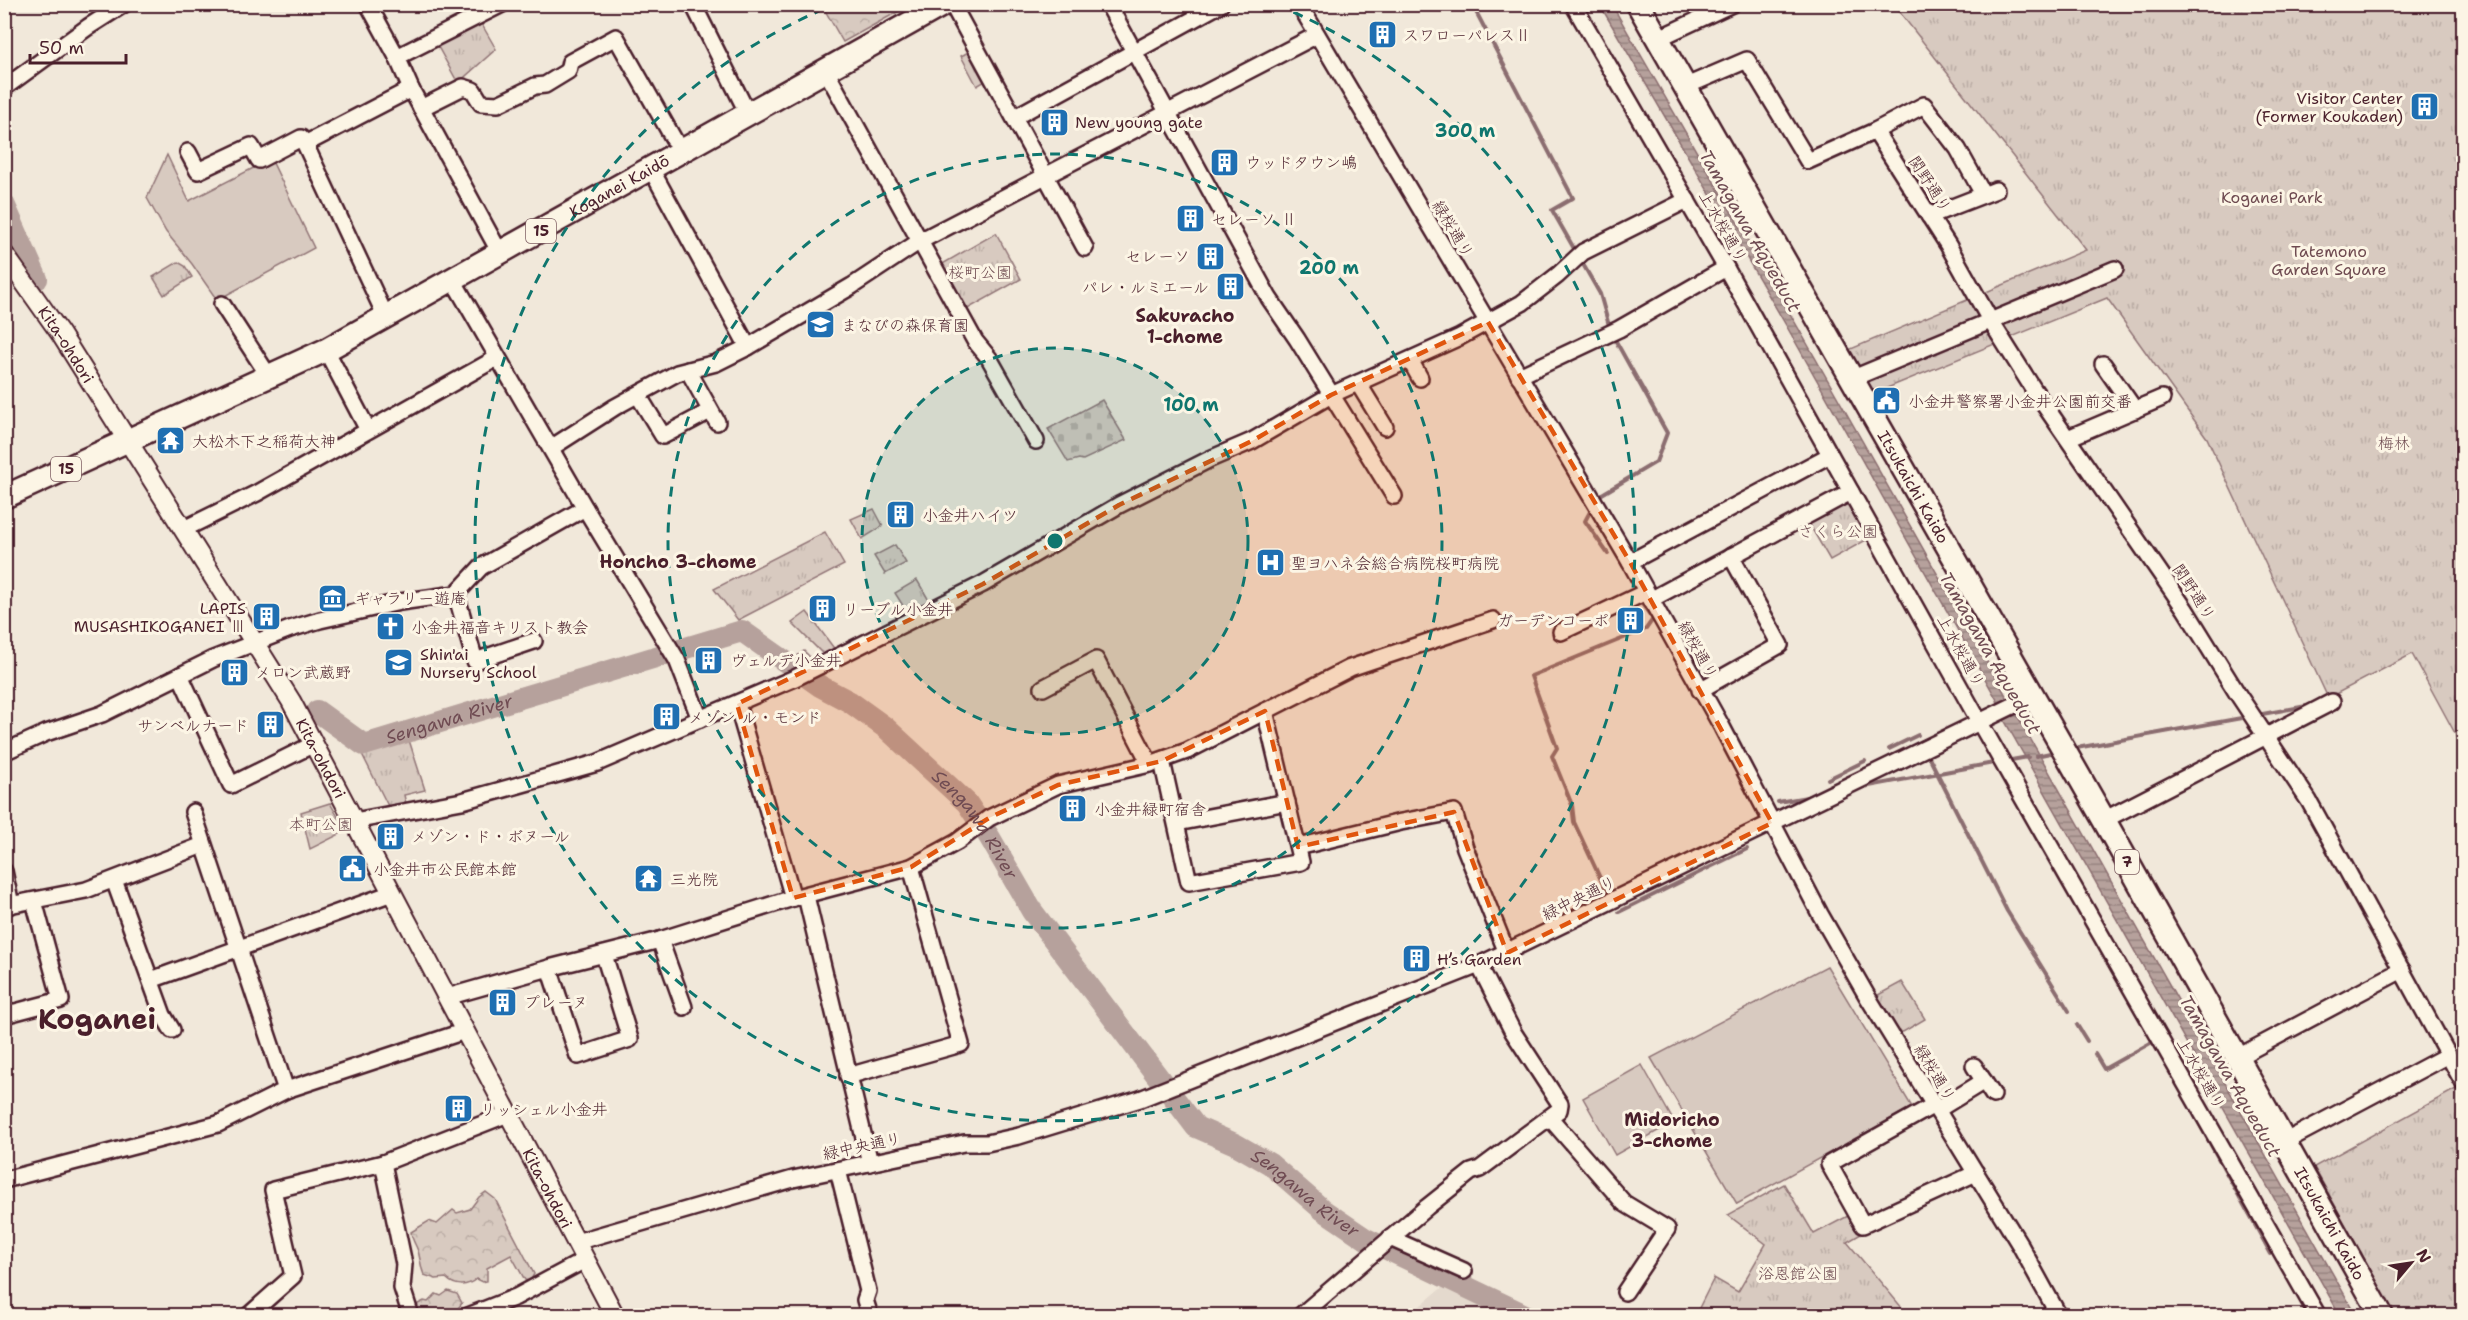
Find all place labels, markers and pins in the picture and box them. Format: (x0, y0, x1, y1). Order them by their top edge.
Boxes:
building icon: スワローパレスⅡ (1366, 19, 1398, 51)
place label: スワローパレスⅡ (1403, 25, 1531, 46)
place label: Visitor Center (Former Koukaden) (2255, 88, 2403, 127)
building icon: Visitor Center (Former Koukaden) (2408, 91, 2440, 123)
building icon: New young gate (1038, 106, 1070, 138)
place label: New young gate (1075, 112, 1203, 133)
building icon: ウッドタウン嶋 (1208, 146, 1240, 178)
place label: ウッドタウン嶋 (1245, 152, 1357, 173)
building icon: セレーソ Ⅱ (1174, 203, 1206, 235)
place label: セレーソ Ⅱ (1211, 209, 1297, 230)
building icon: セレーソ (1195, 240, 1227, 272)
place label: セレーソ (1125, 246, 1190, 267)
building icon: パレ・ルミエール (1214, 271, 1246, 303)
place label: パレ・ルミエール (1082, 277, 1209, 298)
school or university icon: まなびの森保育園 (804, 309, 836, 341)
place label: まなびの森保育園 (841, 315, 969, 336)
public building icon: 小金井警察署小金井公園前交番 (1871, 385, 1903, 417)
place label: 小金井警察署小金井公園前交番 (1908, 391, 2132, 412)
temple icon: 大松木下之稲荷大神 (155, 425, 187, 457)
place label: 大松木下之稲荷大神 (192, 431, 336, 452)
building icon: 小金井ハイツ (885, 499, 917, 531)
place label: 小金井ハイツ (922, 505, 1018, 526)
centre of rings (1045, 531, 1065, 551)
hospital icon: 聖ヨハネ会総合病院桜町病院 (1254, 547, 1286, 579)
place label: 聖ヨハネ会総合病院桜町病院 (1291, 553, 1499, 574)
museum icon: ギャラリー遊庵 (317, 582, 349, 614)
place label: ギャラリー遊庵 (354, 588, 466, 609)
building icon: リーブル小金井 (806, 593, 838, 625)
place label: LAPIS MUSASHIKOGANEI Ⅲ (74, 598, 246, 637)
place label: リーブル小金井 (843, 599, 954, 620)
building icon: LAPIS MUSASHIKOGANEI Ⅲ (251, 601, 283, 633)
building icon: ガーデンコーポ (1614, 604, 1646, 636)
place label: ガーデンコーポ (1497, 610, 1609, 631)
church icon: 小金井福音キリスト教会 (374, 611, 406, 643)
place label: 小金井福音キリスト教会 (411, 617, 588, 638)
place label: Shin'ai Nursery School (420, 644, 537, 683)
building icon: ヴェルデ小金井 (693, 644, 725, 676)
school or university icon: Shin'ai Nursery School (383, 647, 415, 679)
place label: ヴェルデ小金井 (730, 650, 842, 671)
building icon: メロン武蔵野 (218, 656, 250, 688)
place label: メロン武蔵野 (255, 662, 351, 683)
building icon: メゾン ル・モンド (651, 701, 683, 733)
place label: メゾン ル・モンド (688, 707, 821, 728)
building icon: サンベルナード (254, 709, 286, 741)
place label: サンベルナード (137, 715, 249, 736)
building icon: 小金井緑町宿舎 (1057, 793, 1089, 825)
place label: 小金井緑町宿舎 (1094, 799, 1206, 820)
building icon: メゾン・ド・ボヌール (374, 820, 406, 852)
place label: メゾン・ド・ボヌール (411, 826, 570, 847)
public building icon: 小金井市公民館本館 (336, 853, 368, 885)
place label: 小金井市公民館本館 (373, 859, 517, 880)
temple icon: 三光院 (633, 863, 665, 895)
place label: 三光院 (670, 869, 718, 890)
building icon: H’s Garden (1400, 943, 1432, 975)
place label: H’s Garden (1437, 949, 1522, 970)
building icon: プレーヌ (487, 986, 519, 1018)
place label: プレーヌ (524, 992, 588, 1013)
building icon: リッシェル小金井 (443, 1093, 475, 1125)
place label: リッシェル小金井 (480, 1099, 608, 1120)

